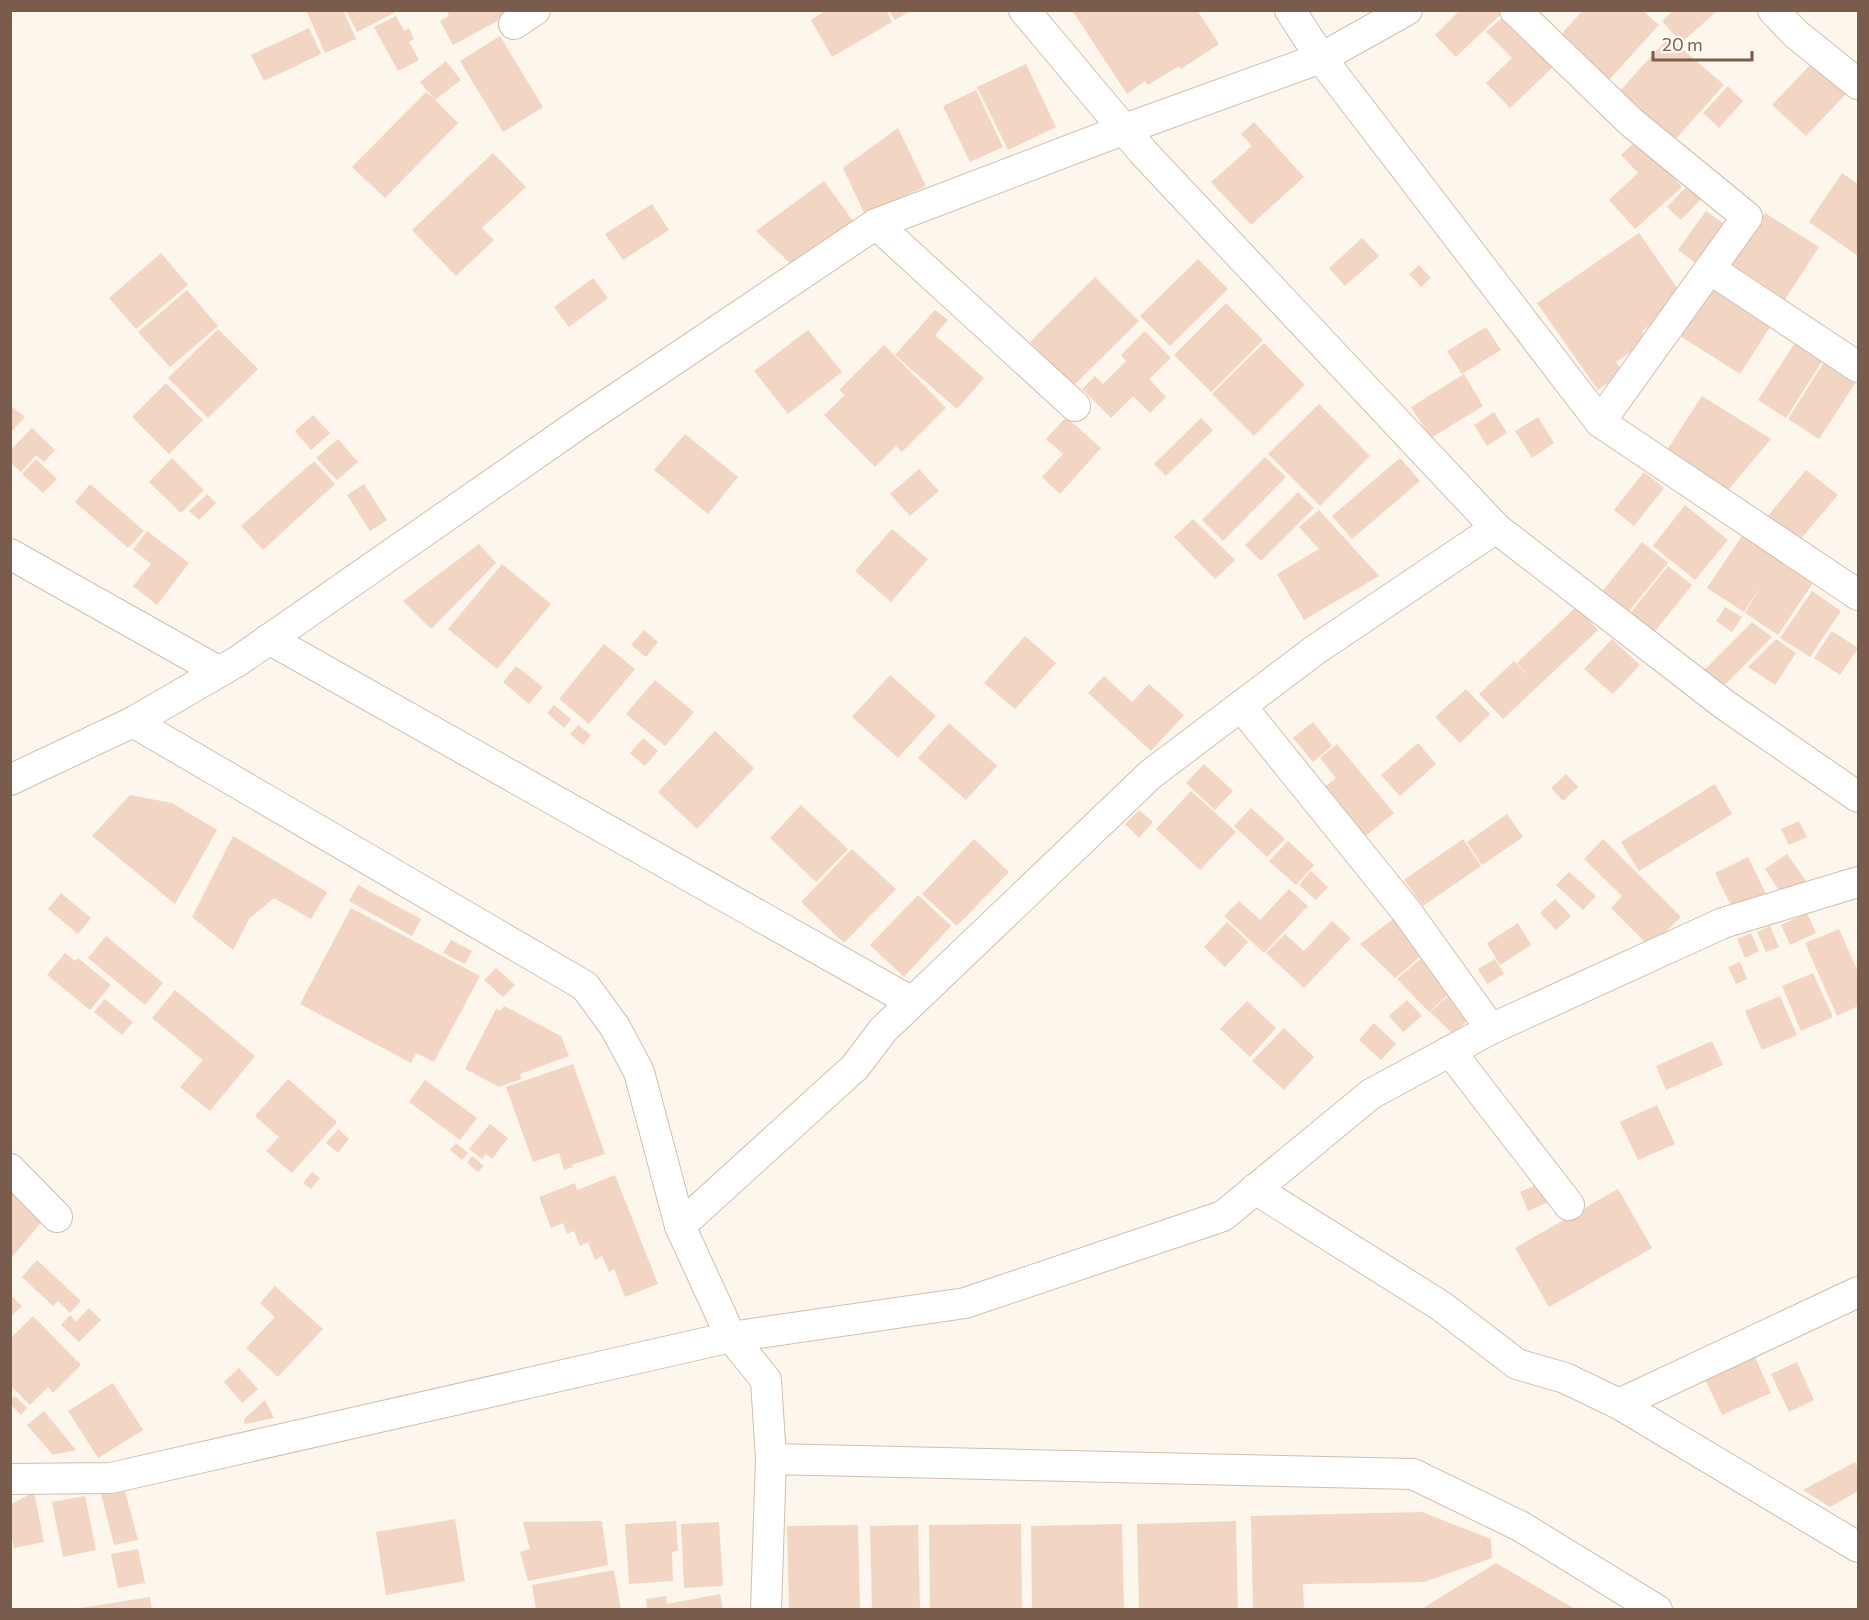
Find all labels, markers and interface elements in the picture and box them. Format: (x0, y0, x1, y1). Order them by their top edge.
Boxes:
scale bar (1653, 24, 1752, 62)
text: 20 m (1662, 33, 1703, 55)

